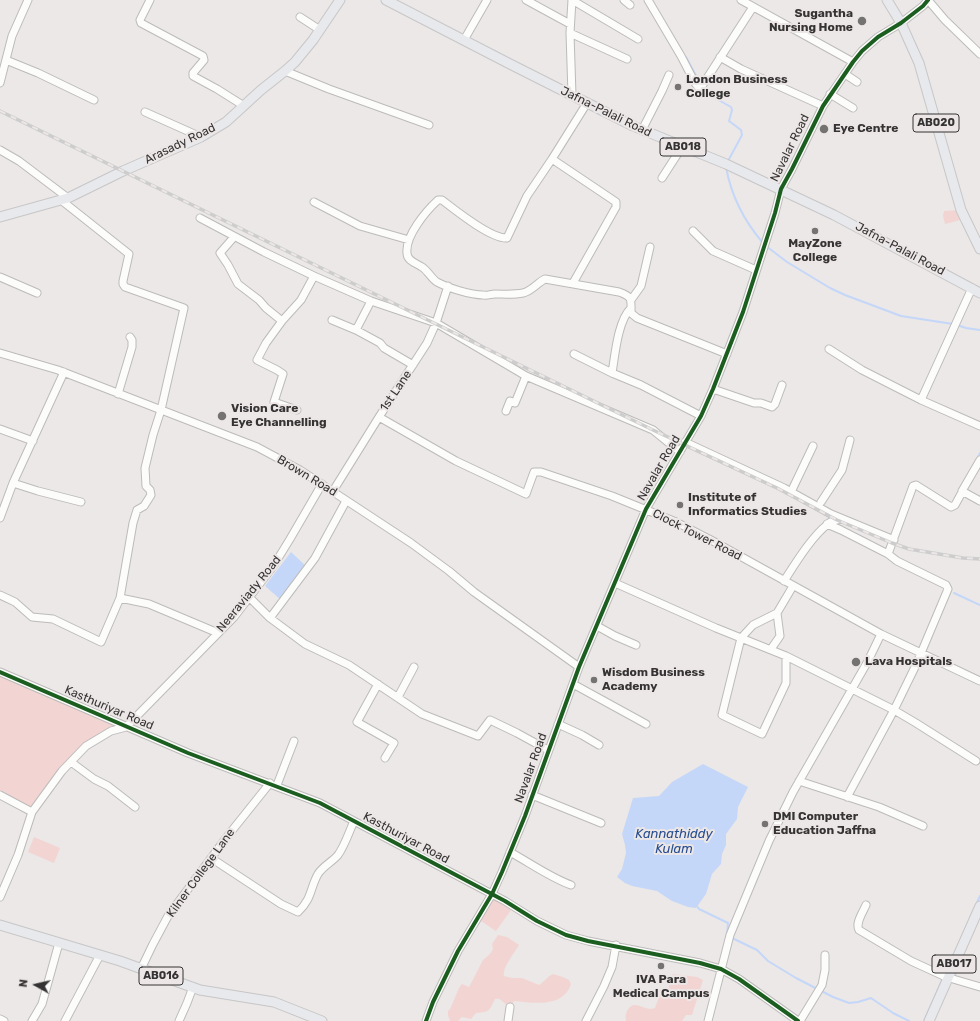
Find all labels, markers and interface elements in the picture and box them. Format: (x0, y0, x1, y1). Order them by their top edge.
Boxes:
place label: Sugantha Nursing Home (769, 7, 853, 35)
marker: Sugantha Nursing Home (856, 15, 868, 27)
place label: London Business College (686, 73, 788, 101)
marker: London Business College (673, 82, 683, 92)
street label: Jafna-Palali Road (558, 84, 654, 140)
street label: Navalar Road (767, 112, 813, 184)
road number: AB020 (913, 114, 959, 132)
street label: Arasady Road (142, 121, 218, 167)
place label: Eye Centre (833, 122, 898, 136)
marker: Eye Centre (818, 123, 830, 135)
road number: AB018 (660, 138, 706, 156)
street label: Jafna-Palali Road (853, 219, 947, 279)
marker: MayZone College (810, 226, 820, 236)
place label: MayZone College (788, 237, 842, 265)
street label: 1st Lane (377, 368, 415, 414)
place label: Vision Care Eye Channelling (231, 402, 327, 430)
marker: Vision Care Eye Channelling (216, 410, 228, 422)
street label: Navalar Road (634, 433, 684, 503)
street label: Brown Road (274, 452, 340, 500)
place label: Institute of Informatics Studies (688, 491, 807, 519)
marker: Institute of Informatics Studies (675, 500, 685, 510)
street label: Clock Tower Road (650, 506, 744, 564)
street label: Neeraviady Road (214, 553, 284, 635)
place label: Lava Hospitals (865, 655, 952, 669)
marker: Lava Hospitals (850, 656, 862, 668)
place label: Wisdom Business Academy (602, 666, 705, 694)
marker: Wisdom Business Academy (589, 675, 599, 685)
street label: Kasthuriyar Road (62, 683, 156, 733)
street label: Navalar Road (512, 731, 550, 805)
street label: Kasthuriyar Road (360, 809, 452, 867)
place label: DMI Computer Education Jaffna (773, 810, 876, 838)
marker: DMI Computer Education Jaffna (760, 819, 770, 829)
street label: Kilner College Lane (164, 826, 238, 920)
water label: Kannathiddy Kulam (635, 826, 713, 857)
road number: AB017 (932, 955, 976, 973)
marker: IVA Para Medical Campus (656, 961, 666, 971)
north arrow (16, 965, 56, 1005)
road number: AB016 (139, 967, 183, 985)
place label: IVA Para Medical Campus (613, 973, 709, 1001)
text: N (17, 978, 31, 988)

